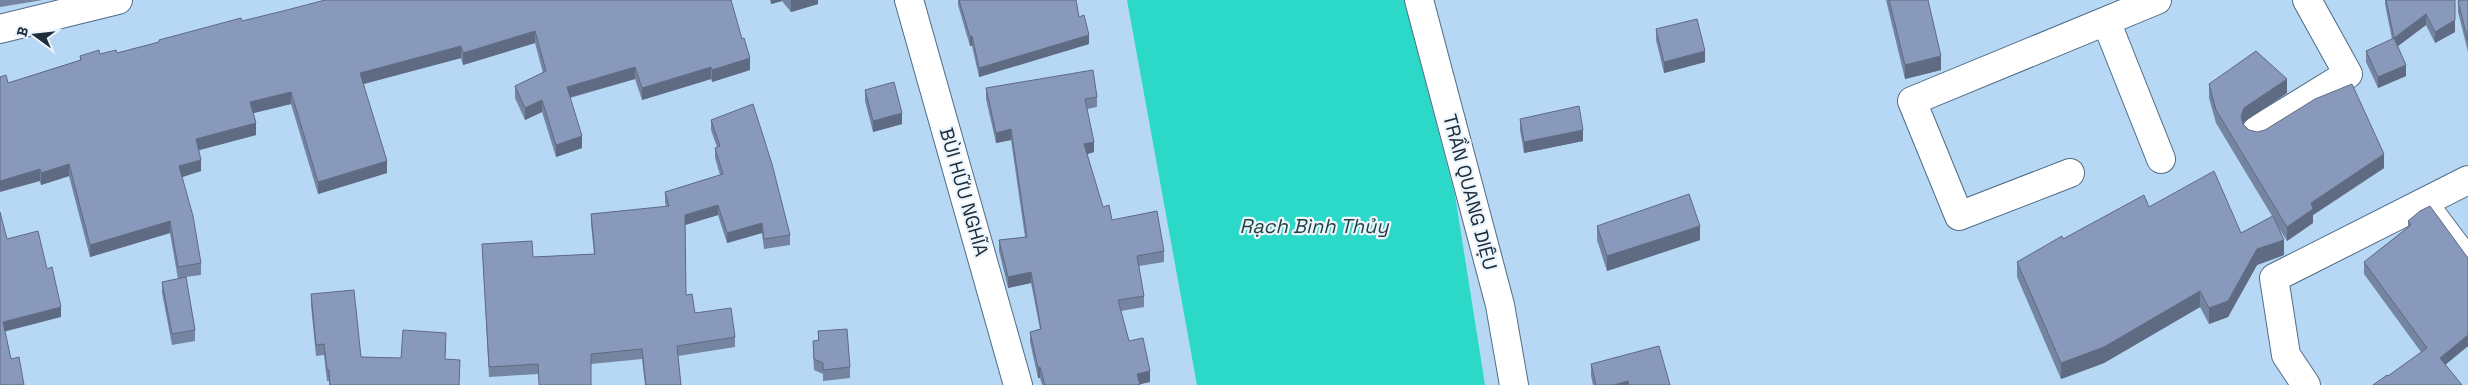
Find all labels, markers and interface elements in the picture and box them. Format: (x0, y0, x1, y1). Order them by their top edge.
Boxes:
north arrow (10, 10, 60, 60)
text: B (13, 25, 32, 38)
street label: TRẦN QUANG DIỆU (1437, 111, 1504, 273)
street label: BÙI HỮU NGHĨA (934, 125, 994, 259)
water label: Rạch Bình Thủy (1240, 213, 1390, 239)

